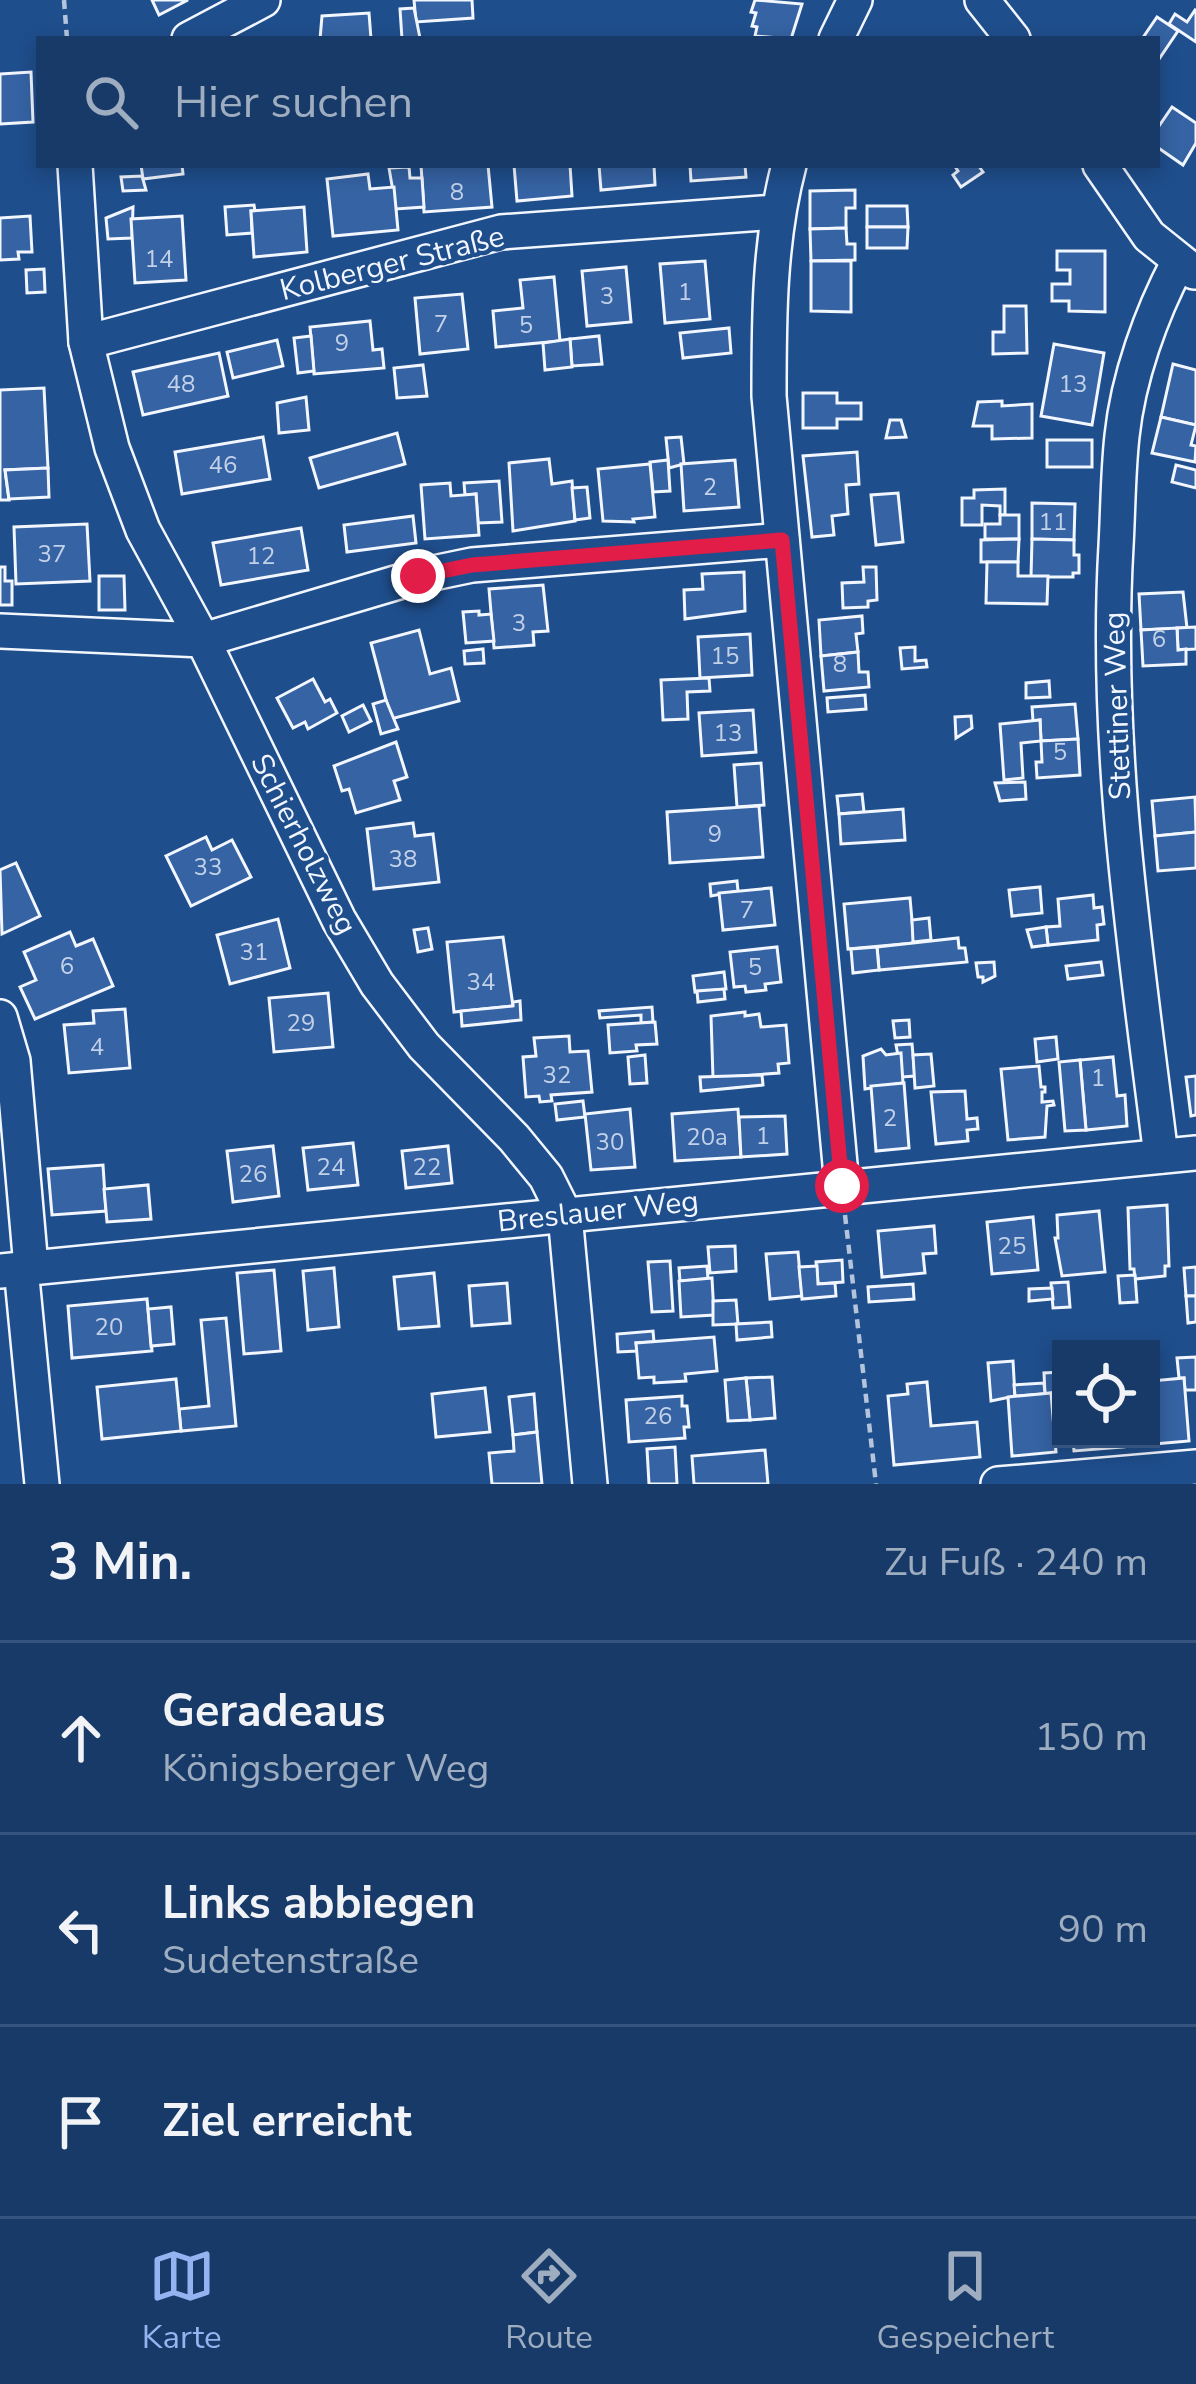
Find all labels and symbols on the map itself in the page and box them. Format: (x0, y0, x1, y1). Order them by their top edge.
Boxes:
house number: 8 (450, 176, 464, 208)
street label: Kolberger Straße (276, 216, 509, 311)
house number: 14 (145, 243, 173, 275)
house number: 1 (678, 276, 692, 308)
house number: 3 (600, 280, 614, 312)
house number: 7 (434, 308, 448, 340)
house number: 5 (519, 309, 533, 341)
house number: 9 (335, 327, 349, 359)
house number: 48 (167, 368, 195, 400)
house number: 13 (1059, 368, 1087, 400)
house number: 46 (209, 449, 237, 481)
house number: 2 (703, 471, 717, 503)
house number: 11 (1039, 506, 1067, 538)
house number: 37 (38, 538, 66, 570)
house number: 12 (247, 540, 275, 572)
route end (391, 549, 445, 603)
house number: 3 (512, 607, 526, 639)
street label: Stettiner Weg (1094, 611, 1141, 801)
house number: 6 (1152, 623, 1166, 655)
house number: 15 (711, 640, 739, 672)
house number: 8 (833, 648, 847, 680)
house number: 13 (714, 717, 742, 749)
house number: 5 (1053, 736, 1067, 768)
street label: Schierholzweg (240, 747, 367, 942)
house number: 9 (708, 818, 722, 850)
house number: 38 (389, 843, 417, 875)
house number: 33 (194, 851, 222, 883)
house number: 7 (740, 894, 754, 926)
house number: 31 (240, 936, 268, 968)
house number: 6 (60, 950, 74, 982)
house number: 5 (748, 951, 762, 983)
house number: 34 (467, 966, 495, 998)
house number: 29 (287, 1007, 315, 1039)
house number: 4 (90, 1031, 104, 1063)
house number: 32 (543, 1059, 571, 1091)
house number: 1 (1091, 1062, 1105, 1094)
house number: 2 (883, 1102, 897, 1134)
house number: 1 (756, 1120, 770, 1152)
house number: 20a (686, 1121, 728, 1153)
house number: 30 (596, 1126, 624, 1158)
house number: 24 (317, 1151, 345, 1183)
house number: 22 (413, 1151, 441, 1183)
house number: 26 (239, 1158, 267, 1190)
route start (815, 1159, 869, 1213)
street label: Breslauer Weg (495, 1181, 701, 1242)
house number: 25 (998, 1230, 1026, 1262)
house number: 20 (95, 1311, 123, 1343)
house number: 26 (644, 1400, 672, 1432)

